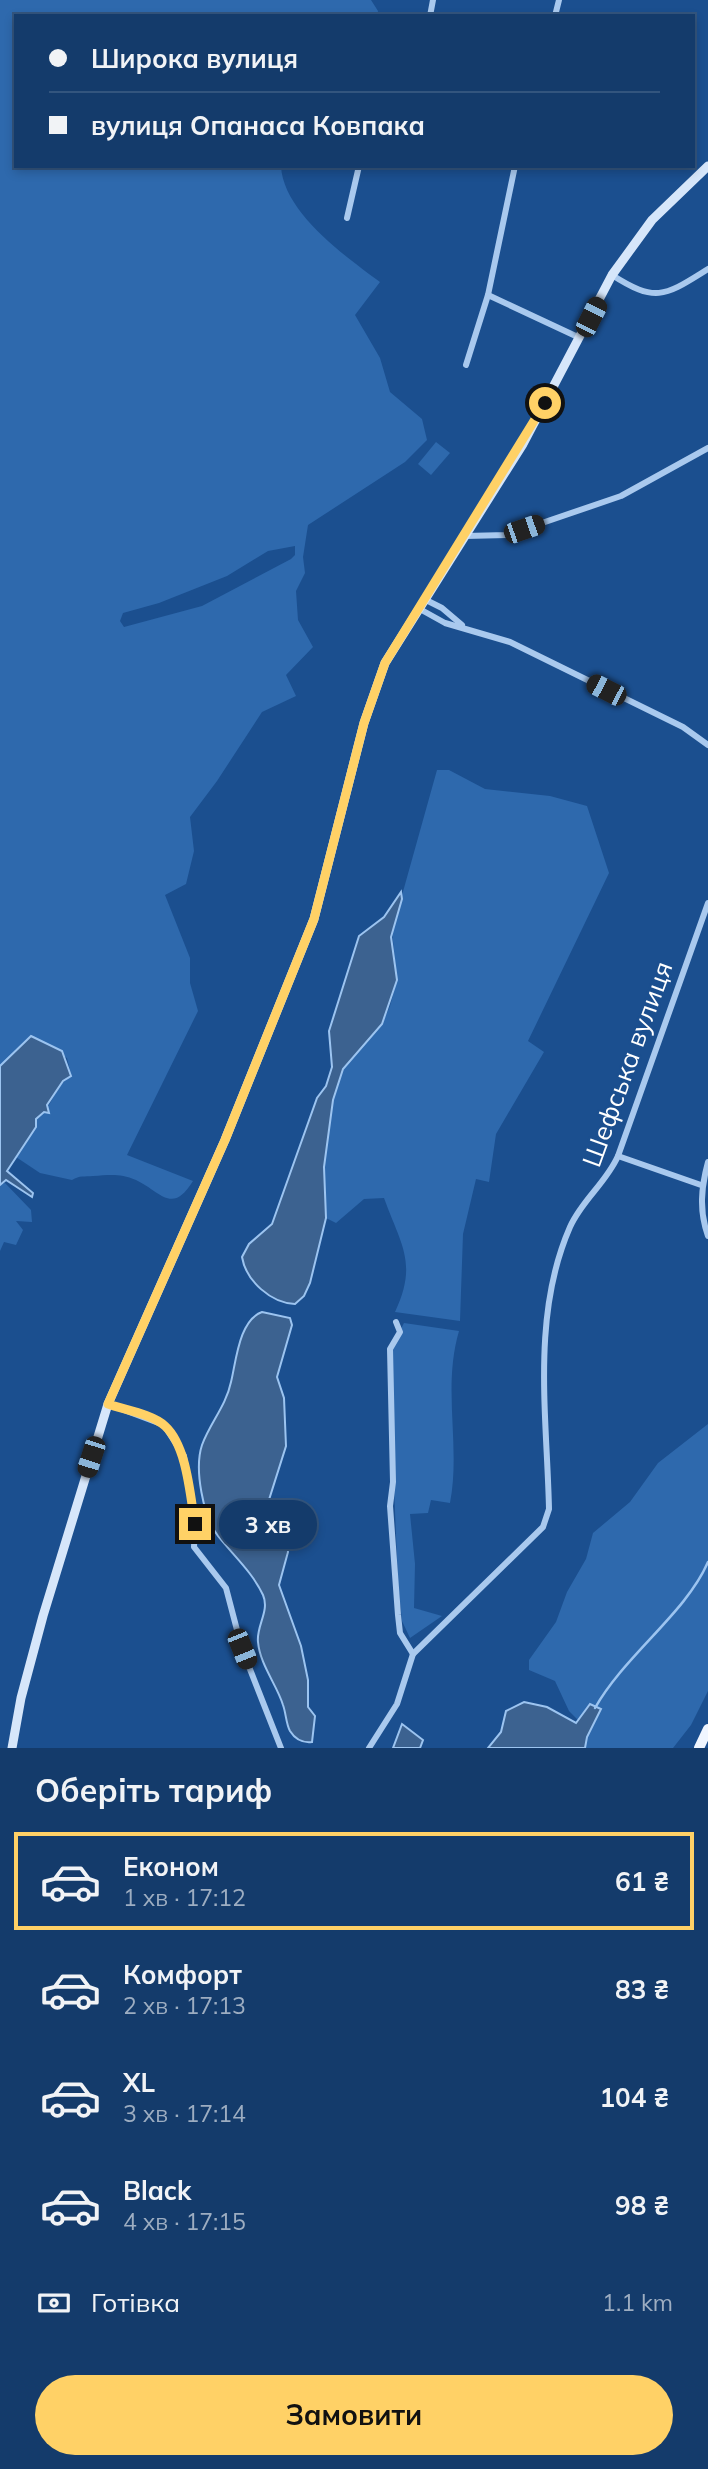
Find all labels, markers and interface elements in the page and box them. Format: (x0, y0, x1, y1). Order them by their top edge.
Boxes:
text: Широка вулиця (91, 42, 298, 75)
text: вулиця Опанаса Ковпака (91, 109, 425, 142)
car (573, 294, 610, 340)
route start (529, 387, 561, 419)
car (501, 512, 548, 546)
car (583, 671, 630, 709)
street label: Шефська вулиця (574, 957, 680, 1171)
car (75, 1434, 108, 1480)
callout: 3 хв (220, 1500, 318, 1548)
route end (179, 1508, 211, 1540)
text: 3 хв (245, 1510, 291, 1539)
car (225, 1626, 260, 1672)
text: Оберіть тариф (35, 1770, 272, 1810)
icon: car (39, 1850, 102, 1913)
text: Економ (123, 1850, 219, 1883)
text: 61 ₴ (615, 1865, 669, 1898)
text: 1 хв · 17:12 (123, 1883, 246, 1912)
icon: car (39, 1958, 102, 2021)
text: Комфорт (123, 1958, 242, 1991)
text: 83 ₴ (615, 1973, 669, 2006)
text: 2 хв · 17:13 (123, 1991, 246, 2020)
icon: car (39, 2066, 102, 2129)
text: XL (123, 2066, 155, 2099)
text: 104 ₴ (599, 2081, 669, 2114)
text: 3 хв · 17:14 (123, 2099, 246, 2128)
icon: car (39, 2174, 102, 2237)
text: Black (123, 2174, 191, 2207)
text: 98 ₴ (615, 2189, 669, 2222)
text: 4 хв · 17:15 (123, 2207, 246, 2236)
icon: cash (35, 2284, 73, 2322)
text: Готівка (91, 2286, 180, 2319)
text: 1.1 km (602, 2288, 673, 2317)
button: Замовити (35, 2375, 673, 2455)

